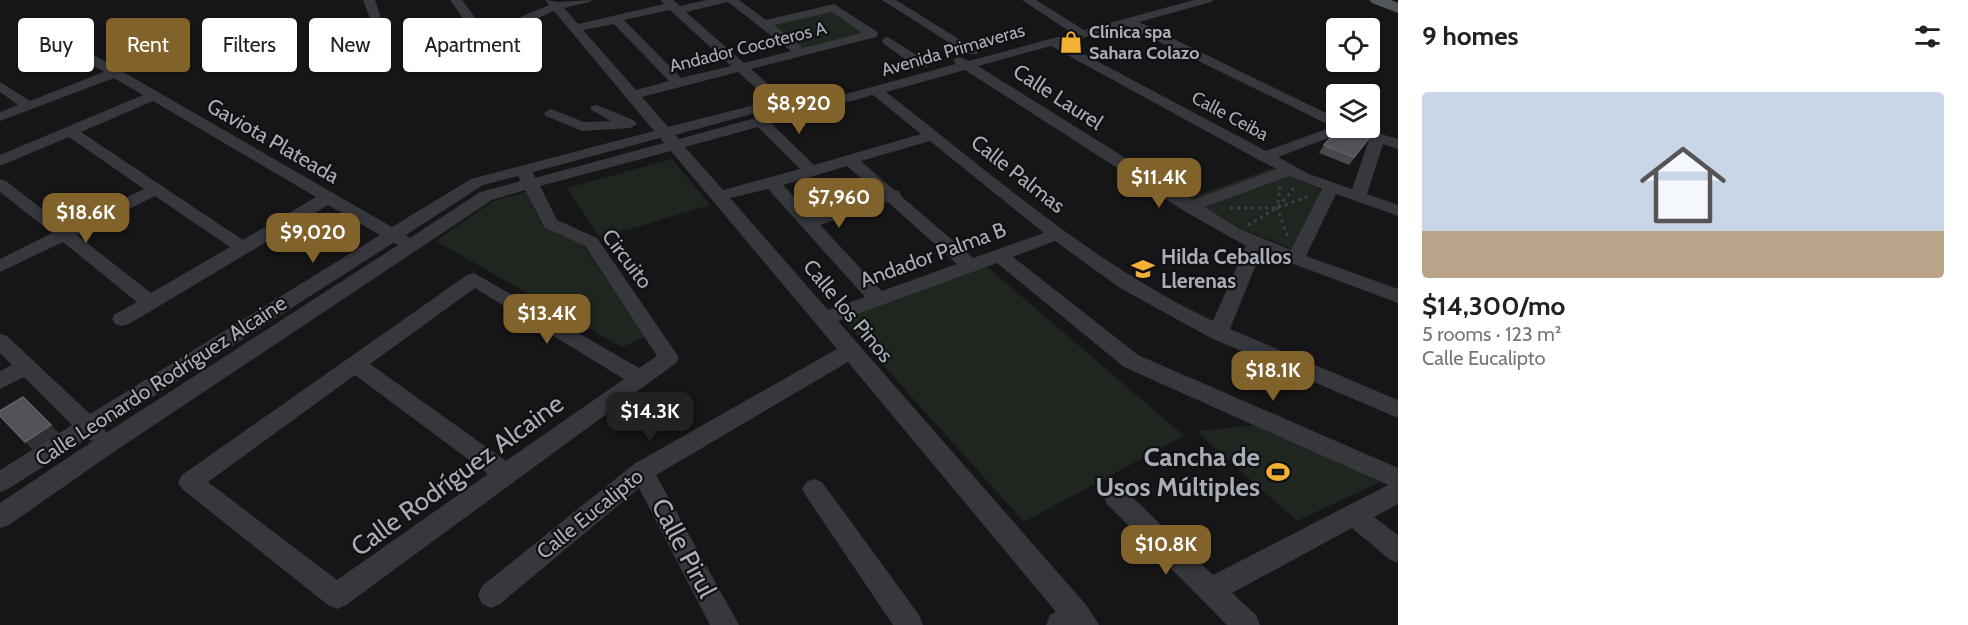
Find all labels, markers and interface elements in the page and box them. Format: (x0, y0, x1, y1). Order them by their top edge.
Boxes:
street label: Andador Cocoteros A (667, 17, 829, 77)
chip: Buy (18, 18, 94, 72)
chip: Rent (106, 18, 190, 72)
chip: Filters (202, 18, 297, 72)
chip: New (309, 18, 391, 72)
chip: Apartment (403, 18, 542, 72)
map controls (1326, 18, 1380, 138)
button: locate (1326, 18, 1380, 72)
street label: Avenida Primaveras (879, 19, 1027, 81)
text: 9 homes (1422, 20, 1519, 52)
icon: filters (1911, 20, 1944, 53)
place label: Clínica spa Sahara Colazo (1089, 21, 1200, 64)
shop icon: Clínica spa Sahara Colazo (1058, 29, 1084, 55)
street label: Calle Laurel (1009, 58, 1108, 135)
pin: $8,920 (750, 84, 848, 135)
button: layers (1326, 84, 1380, 138)
street label: Calle Ceiba (1188, 87, 1273, 146)
text: $8,920 (767, 91, 831, 115)
street label: Gaviota Plateada (203, 93, 344, 188)
street label: Calle Palmas (966, 129, 1070, 218)
icon: home (1629, 131, 1737, 239)
pin: $11.4K (1110, 158, 1208, 209)
text: $11.4K (1131, 165, 1187, 189)
pin: $7,960 (790, 178, 888, 229)
text: $7,960 (808, 185, 870, 209)
pin: $18.6K (37, 193, 135, 244)
text: $18.6K (56, 200, 116, 224)
pin: $9,020 (264, 213, 362, 264)
street label: Andador Palma B (856, 217, 1009, 293)
text: $9,020 (280, 220, 346, 244)
street label: Circuito (597, 224, 658, 293)
place label: Hilda Ceballos Llerenas (1161, 244, 1292, 293)
street label: Calle los Pinos (798, 254, 899, 367)
school or university icon: Hilda Ceballos Llerenas (1130, 256, 1156, 282)
street label: Calle Leonardo Rodríguez Alcaine (30, 290, 291, 471)
text: $14,300/mo (1422, 290, 1565, 322)
pin: $13.4K (498, 294, 596, 345)
text: $13.4K (517, 301, 577, 325)
text: 5 rooms · 123 m² (1422, 322, 1561, 346)
text: Calle Eucalipto (1422, 346, 1546, 370)
pin: $18.1K (1224, 351, 1322, 402)
text: $18.1K (1245, 358, 1301, 382)
street label: Calle Rodríguez Alcaine (344, 387, 570, 563)
pin: $14.3K (601, 392, 699, 443)
text: $14.3K (620, 399, 680, 423)
place label: Cancha de Usos Múltiples (1095, 441, 1260, 503)
sports icon: Cancha de Usos Múltiples (1265, 459, 1291, 485)
street label: Calle Eucalipto (531, 463, 648, 564)
street label: Calle Pirul (645, 493, 723, 603)
pin: $10.8K (1117, 525, 1215, 576)
text: $10.8K (1135, 532, 1197, 556)

